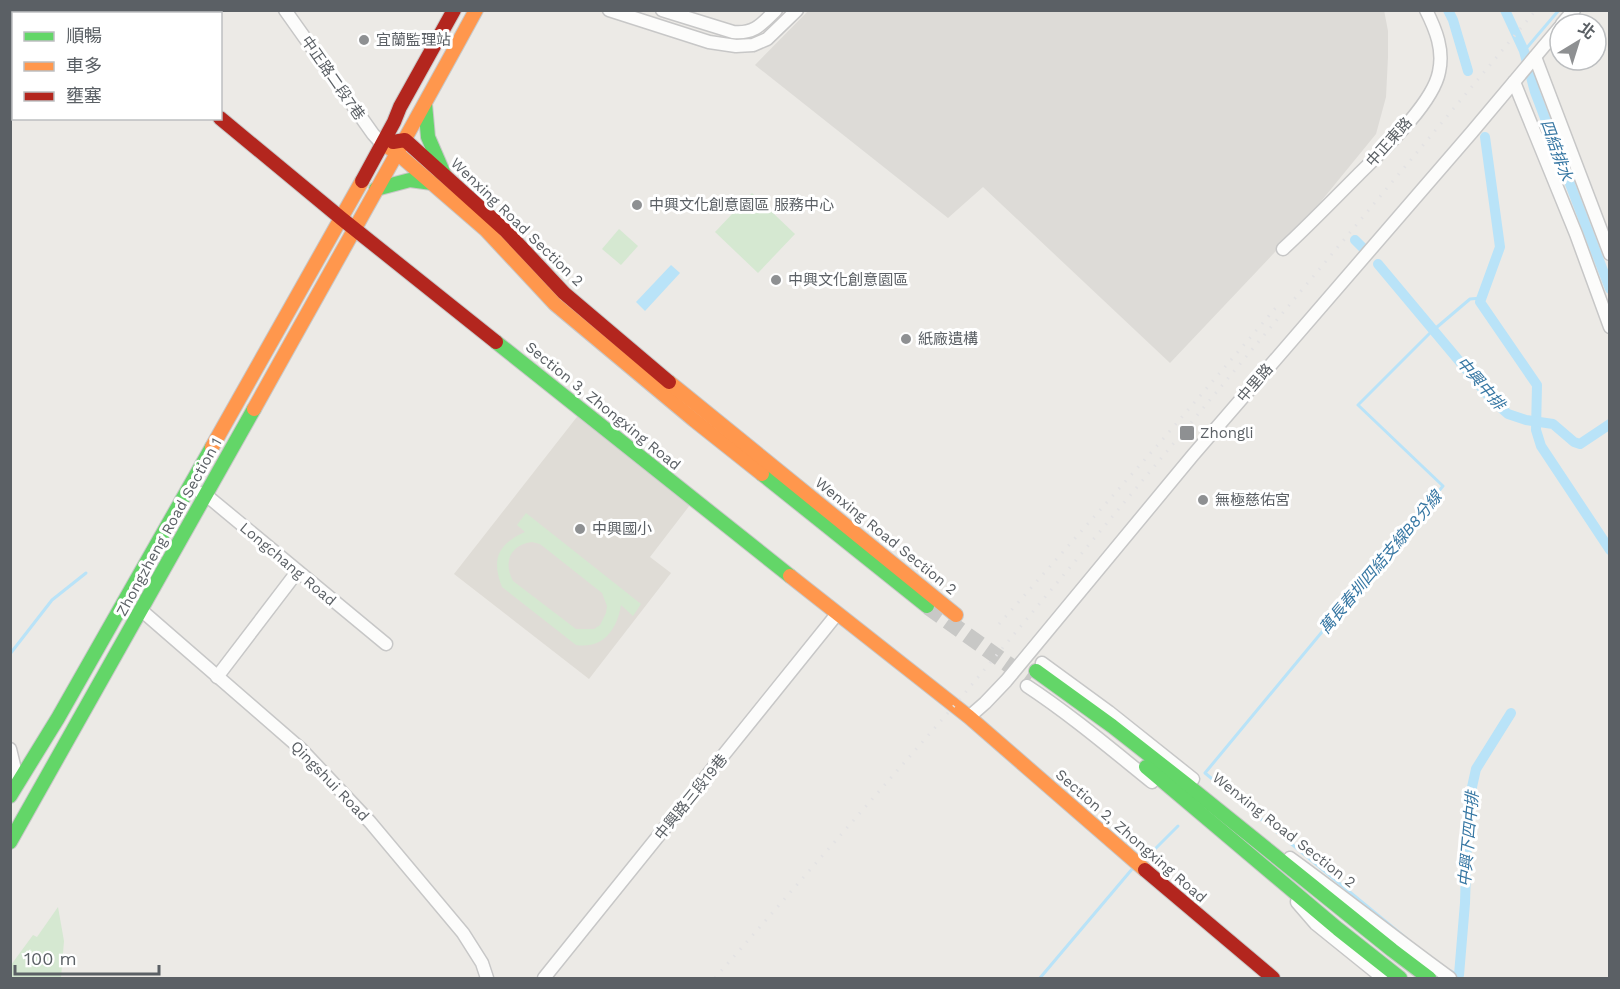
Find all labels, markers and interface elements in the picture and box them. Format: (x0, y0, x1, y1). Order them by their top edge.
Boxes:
legend (12, 12, 222, 120)
north arrow (1548, 12, 1608, 72)
text: 北 (1575, 18, 1599, 43)
text: 順暢 (66, 25, 102, 46)
place label: 宜蘭監理站 (376, 31, 451, 49)
street label: 中正路二段7巷 (297, 33, 369, 123)
marker: 宜蘭監理站 (357, 33, 371, 47)
text: 車多 (66, 55, 102, 76)
text: 壅塞 (66, 85, 102, 106)
street label: 中正東路 (1362, 114, 1416, 170)
water label: 四結排水 (1537, 117, 1577, 184)
street label: Wenxing Road Section 2 (447, 154, 587, 290)
place label: 中興文化創意園區 服務中心 (649, 196, 834, 214)
marker: 中興文化創意園區 服務中心 (630, 198, 644, 212)
place label: 中興文化創意園區 (788, 271, 908, 289)
marker: 中興文化創意園區 (769, 273, 783, 287)
place label: 紙廠遺構 (918, 330, 978, 348)
marker: 紙廠遺構 (899, 332, 913, 346)
street label: Section 3, Zhongxing Road (522, 338, 684, 474)
water label: 中興中排 (1452, 353, 1510, 415)
street label: 中里路 (1233, 360, 1277, 406)
marker: Zhongli (1178, 424, 1196, 442)
place label: Zhongli (1200, 424, 1254, 442)
street label: Zhongzheng Road Section 1 (112, 435, 226, 619)
street label: Wenxing Road Section 2 (812, 473, 960, 599)
water label: 萬長春圳四結支線B8分線 (1315, 486, 1447, 637)
place label: 無極慈佑宮 (1215, 491, 1290, 509)
marker: 無極慈佑宮 (1196, 493, 1210, 507)
street label: Longchang Road (236, 518, 340, 610)
place label: 中興國小 (592, 520, 652, 538)
marker: 中興國小 (573, 522, 587, 536)
street label: Qingshui Road (287, 737, 373, 825)
street label: 中興路三段19巷 (651, 750, 731, 844)
street label: Section 2, Zhongxing Road (1052, 766, 1210, 906)
street label: Wenxing Road Section 2 (1209, 768, 1359, 892)
water label: 中興下四中排 (1455, 788, 1482, 888)
scale bar (15, 938, 159, 976)
text: 100 m (24, 948, 77, 969)

